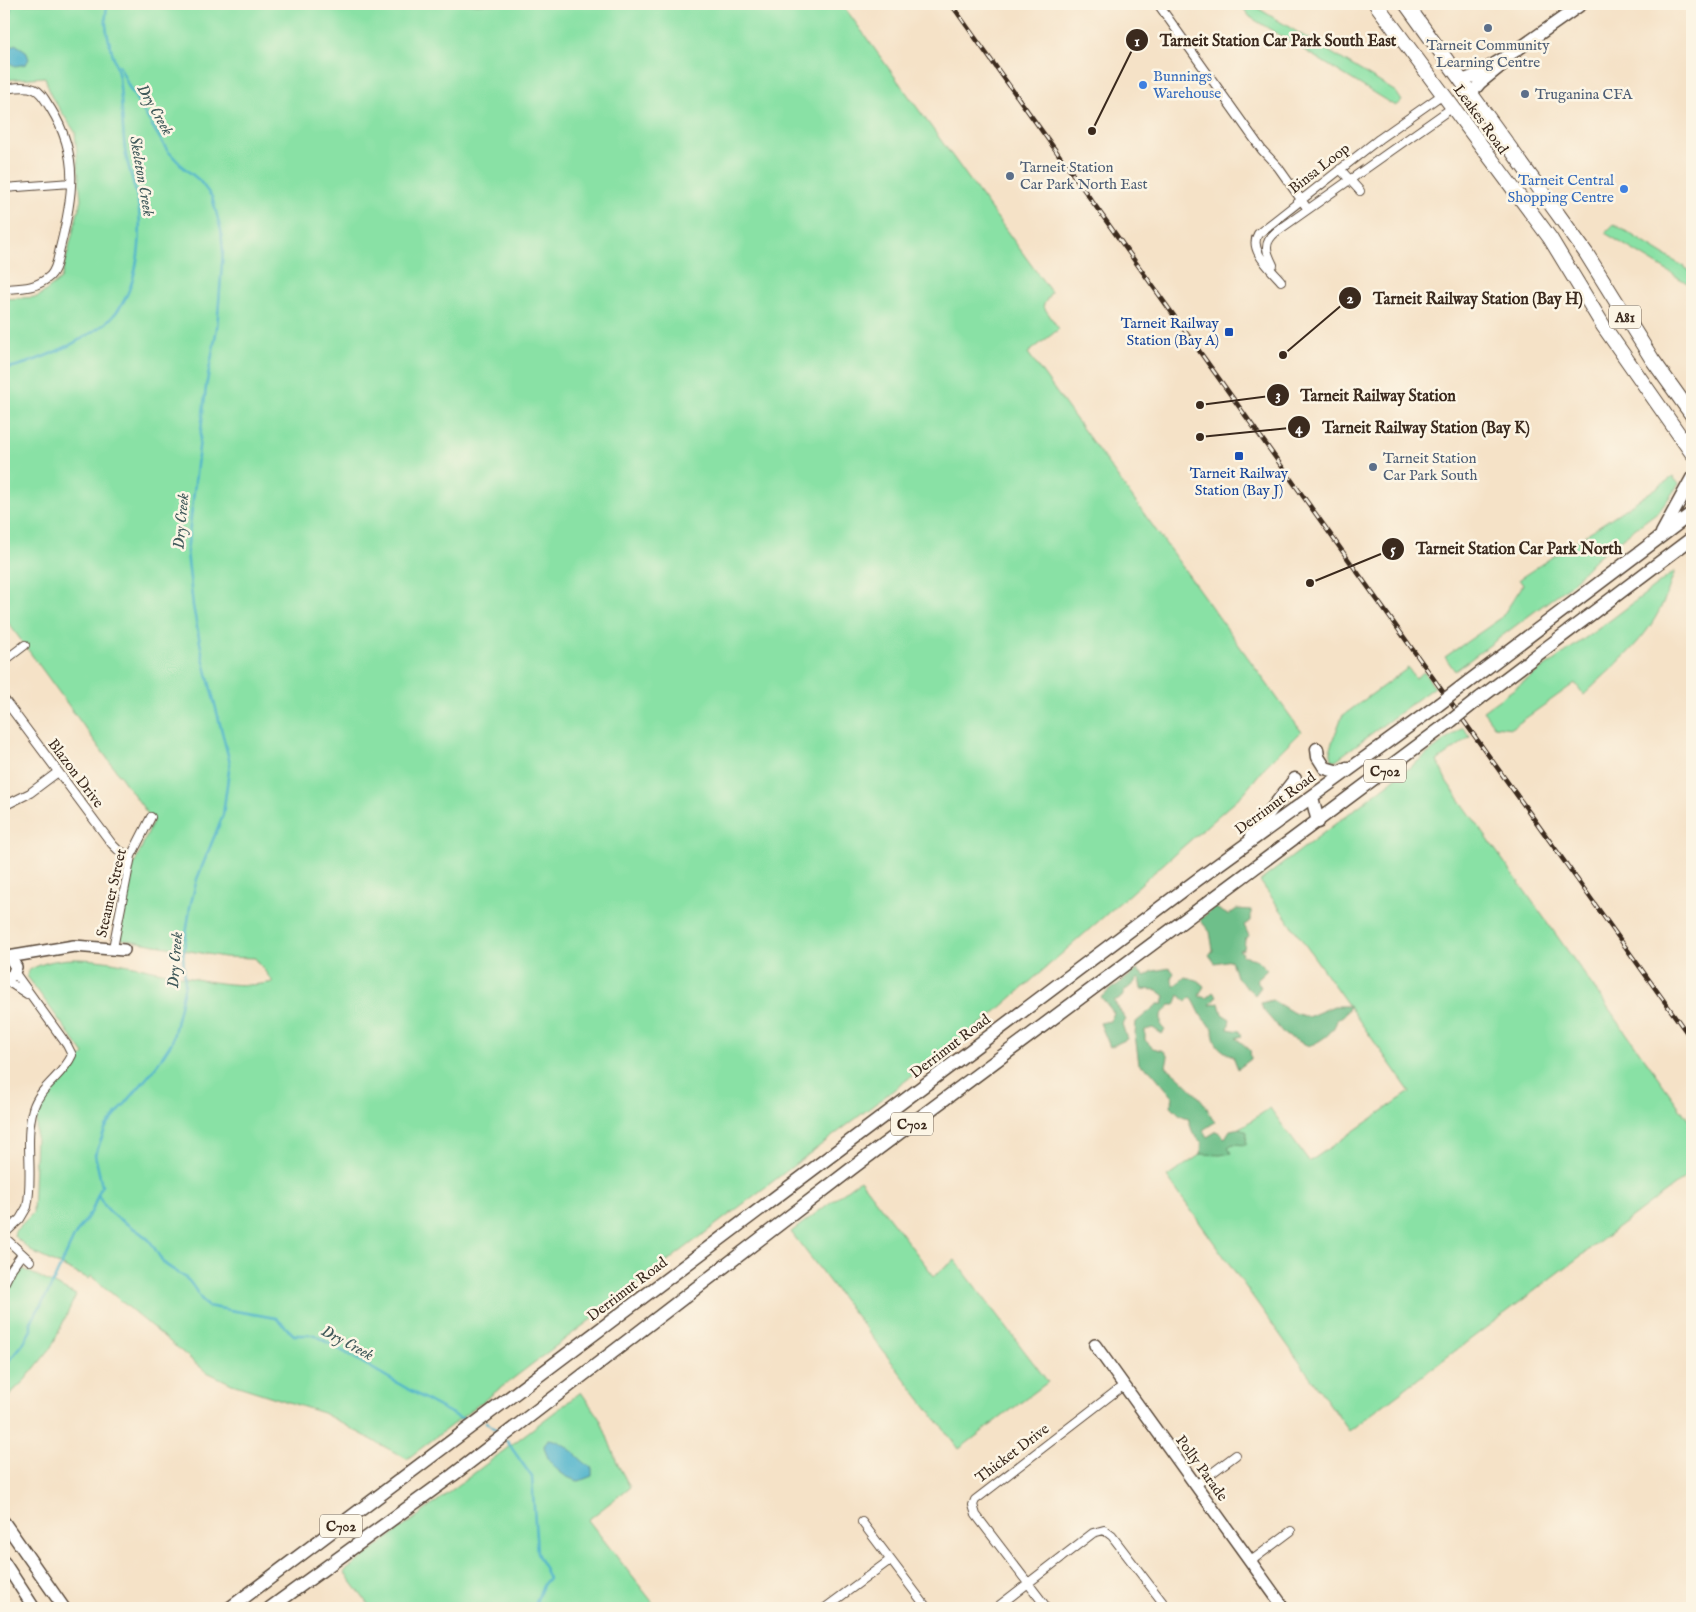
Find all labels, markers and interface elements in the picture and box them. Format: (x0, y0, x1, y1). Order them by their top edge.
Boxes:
marker: Tarneit Community Learning Centre (1482, 22, 1494, 34)
callout: Tarneit Station Car Park South East (1125, 25, 1406, 56)
text: 1 (1134, 32, 1140, 51)
text: Tarneit Station Car Park South East (1159, 32, 1397, 52)
place label: Tarneit Community Learning Centre (1426, 36, 1550, 72)
place label: Bunnings Warehouse (1153, 67, 1221, 103)
marker: Bunnings Warehouse (1137, 79, 1149, 91)
water label: Dry Creek (132, 81, 177, 140)
street label: Leakes Road (1449, 81, 1513, 159)
place label: Truganina CFA (1535, 85, 1633, 104)
marker: Truganina CFA (1519, 88, 1531, 100)
water label: Skeleton Creek (124, 135, 158, 219)
street label: Binsa Loop (1285, 139, 1354, 198)
place label: Tarneit Station Car Park North East (1020, 158, 1148, 194)
marker: Tarneit Station Car Park North East (1004, 170, 1016, 182)
place label: Tarneit Central Shopping Centre (1508, 171, 1615, 207)
marker: Tarneit Central Shopping Centre (1618, 183, 1630, 195)
callout: Tarneit Railway Station (Bay H) (1338, 283, 1593, 314)
text: 2 (1346, 289, 1354, 308)
text: Tarneit Railway Station (Bay H) (1372, 290, 1583, 310)
road number: A81 (1609, 306, 1641, 328)
place label: Tarneit Railway Station (Bay A) (1121, 314, 1220, 350)
marker: Tarneit Railway Station (Bay A) (1223, 326, 1235, 338)
callout: Tarneit Railway Station (1265, 380, 1466, 411)
text: 3 (1275, 386, 1281, 405)
text: Tarneit Railway Station (1299, 387, 1456, 407)
callout: Tarneit Railway Station (Bay K) (1287, 412, 1540, 443)
text: 4 (1295, 419, 1303, 438)
text: Tarneit Railway Station (Bay K) (1321, 419, 1530, 439)
place label: Tarneit Station Car Park South (1383, 449, 1477, 485)
marker: Tarneit Railway Station (Bay J) (1233, 450, 1245, 462)
marker: Tarneit Station Car Park South (1367, 461, 1379, 473)
place label: Tarneit Railway Station (Bay J) (1190, 464, 1289, 500)
water label: Dry Creek (170, 492, 194, 550)
callout: Tarneit Station Car Park North (1381, 533, 1633, 564)
text: 5 (1390, 540, 1396, 559)
text: Tarneit Station Car Park North (1415, 540, 1623, 560)
street label: Blazon Drive (43, 735, 108, 812)
road number: C702 (1364, 759, 1406, 782)
street label: Derrimut Road (1231, 767, 1320, 839)
street label: Steamer Street (92, 847, 131, 939)
water label: Dry Creek (164, 931, 188, 989)
street label: Derrimut Road (906, 1009, 995, 1083)
road number: C702 (891, 1112, 933, 1136)
street label: Derrimut Road (583, 1252, 672, 1326)
water label: Dry Creek (318, 1322, 377, 1366)
street label: Thicket Drive (972, 1419, 1053, 1487)
street label: Polly Parade (1171, 1432, 1232, 1505)
road number: C702 (320, 1514, 362, 1538)

